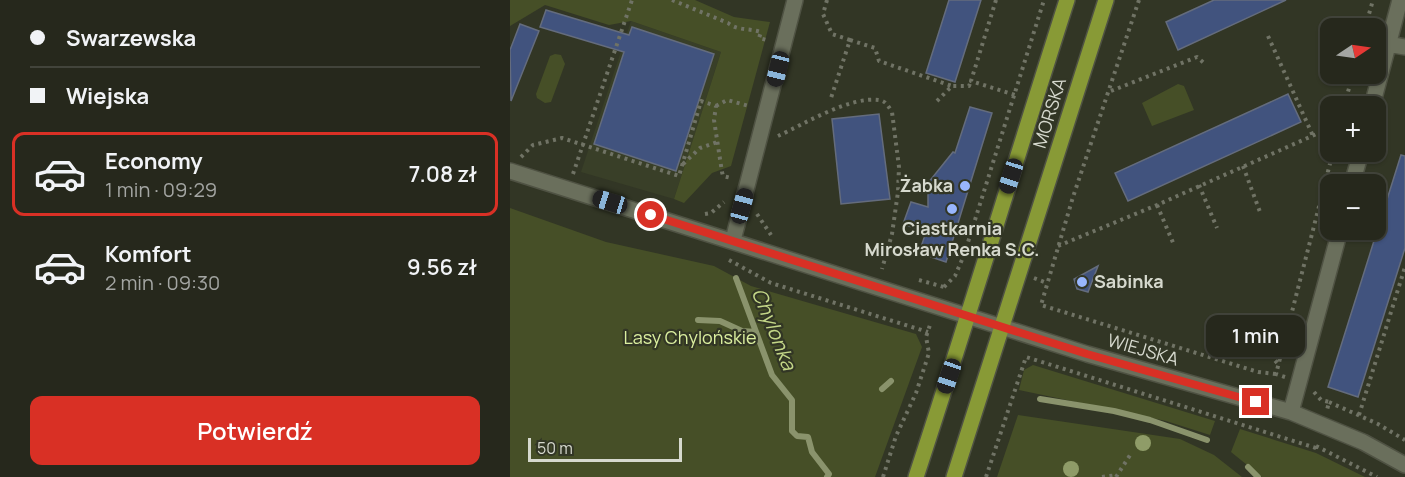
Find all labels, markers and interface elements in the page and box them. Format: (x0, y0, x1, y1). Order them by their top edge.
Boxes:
north arrow (1320, 18, 1386, 84)
map controls (1320, 18, 1386, 240)
text: Swarzewska (66, 23, 196, 53)
car (765, 49, 791, 89)
street label: MORSKA (1027, 74, 1071, 151)
text: Wiejska (66, 81, 149, 111)
button: + (1320, 96, 1386, 162)
text: Economy (105, 146, 203, 176)
icon: car (33, 147, 87, 201)
car (997, 156, 1025, 196)
text: 7.08 zł (409, 159, 477, 189)
place label: Żabka (900, 173, 953, 197)
button: − (1320, 174, 1386, 240)
text: 1 min · 09:29 (105, 176, 217, 203)
marker: Żabka (958, 179, 972, 193)
car (729, 186, 755, 226)
car (590, 188, 630, 216)
route start (637, 201, 664, 228)
marker: Ciastkarnia Mirosław Renka S.C. (945, 202, 959, 216)
place label: Ciastkarnia Mirosław Renka S.C. (864, 216, 1040, 261)
text: Komfort (105, 239, 192, 269)
icon: car (33, 240, 87, 294)
text: 9.56 zł (407, 252, 477, 282)
text: 2 min · 09:30 (105, 269, 220, 296)
place label: Sabinka (1094, 269, 1164, 293)
marker: Sabinka (1075, 275, 1089, 289)
water label: Chylonka (746, 284, 803, 375)
callout: 1 min (1206, 315, 1305, 357)
text: 1 min (1232, 322, 1279, 349)
park label: Lasy Chylońskie (623, 325, 757, 349)
street label: WIEJSKA (1105, 327, 1182, 371)
car (935, 356, 963, 396)
route end (1242, 388, 1269, 415)
button: Potwierdź (30, 396, 480, 465)
scale bar (528, 435, 682, 462)
text: 50 m (537, 437, 573, 459)

